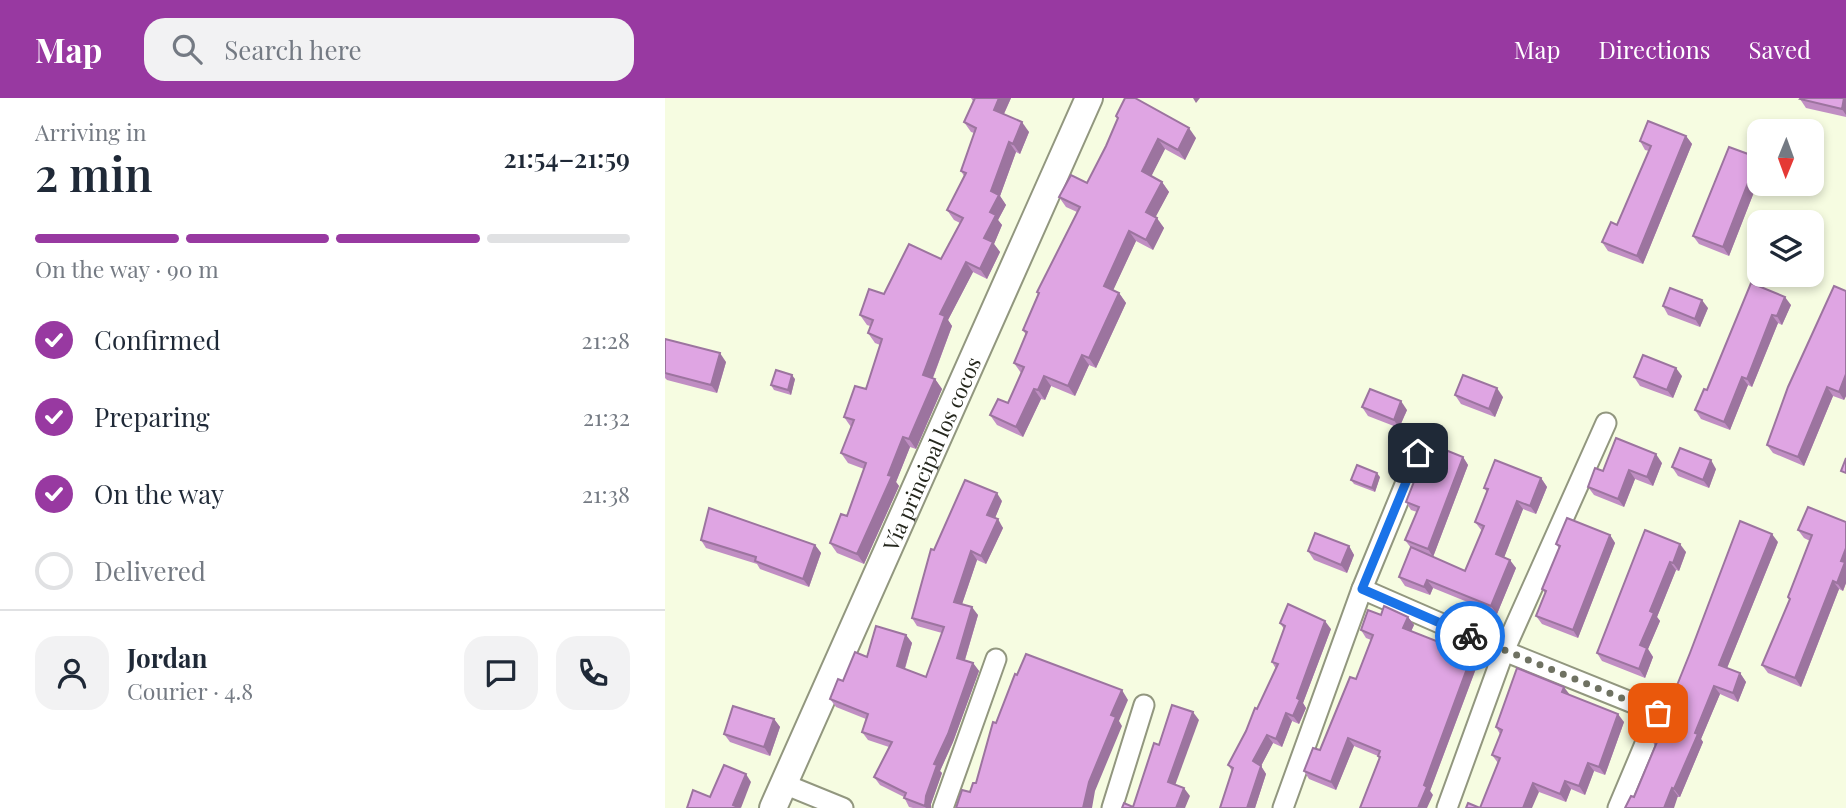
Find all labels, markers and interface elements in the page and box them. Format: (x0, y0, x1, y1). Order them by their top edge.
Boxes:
search box (144, 18, 634, 81)
text: Map (35, 27, 102, 71)
icon: search (168, 30, 206, 68)
text: Search here (224, 32, 362, 67)
text: Map (1514, 33, 1560, 65)
text: Directions (1598, 33, 1711, 65)
text: Saved (1749, 33, 1811, 65)
text: Arriving in (35, 116, 147, 147)
north arrow (1747, 119, 1823, 196)
map controls (1747, 119, 1824, 287)
text: 21:54–21:59 (503, 140, 630, 175)
text: 2 min (35, 142, 153, 204)
button: layers (1747, 210, 1824, 287)
text: On the way · 90 m (35, 253, 219, 284)
icon: check (35, 321, 73, 359)
text: Confirmed (94, 322, 221, 357)
text: 21:28 (581, 324, 630, 355)
street label: Vía principal los cocos (875, 352, 986, 556)
icon: check (35, 398, 73, 436)
text: Preparing (94, 399, 210, 434)
text: 21:32 (583, 401, 630, 432)
pin (1388, 423, 1448, 483)
icon: home (1399, 434, 1437, 472)
icon: check (35, 475, 73, 513)
text: On the way (94, 476, 224, 511)
text: 21:38 (582, 478, 630, 509)
text: Delivered (94, 553, 206, 588)
courier (1435, 601, 1505, 671)
icon: bike (1451, 617, 1489, 655)
button: person (35, 636, 109, 710)
button: chat (464, 636, 538, 710)
button: phone (556, 636, 630, 710)
text: Jordan (127, 640, 207, 675)
text: Courier · 4.8 (127, 675, 253, 706)
pin (1628, 683, 1688, 743)
icon: bag (1639, 694, 1677, 732)

